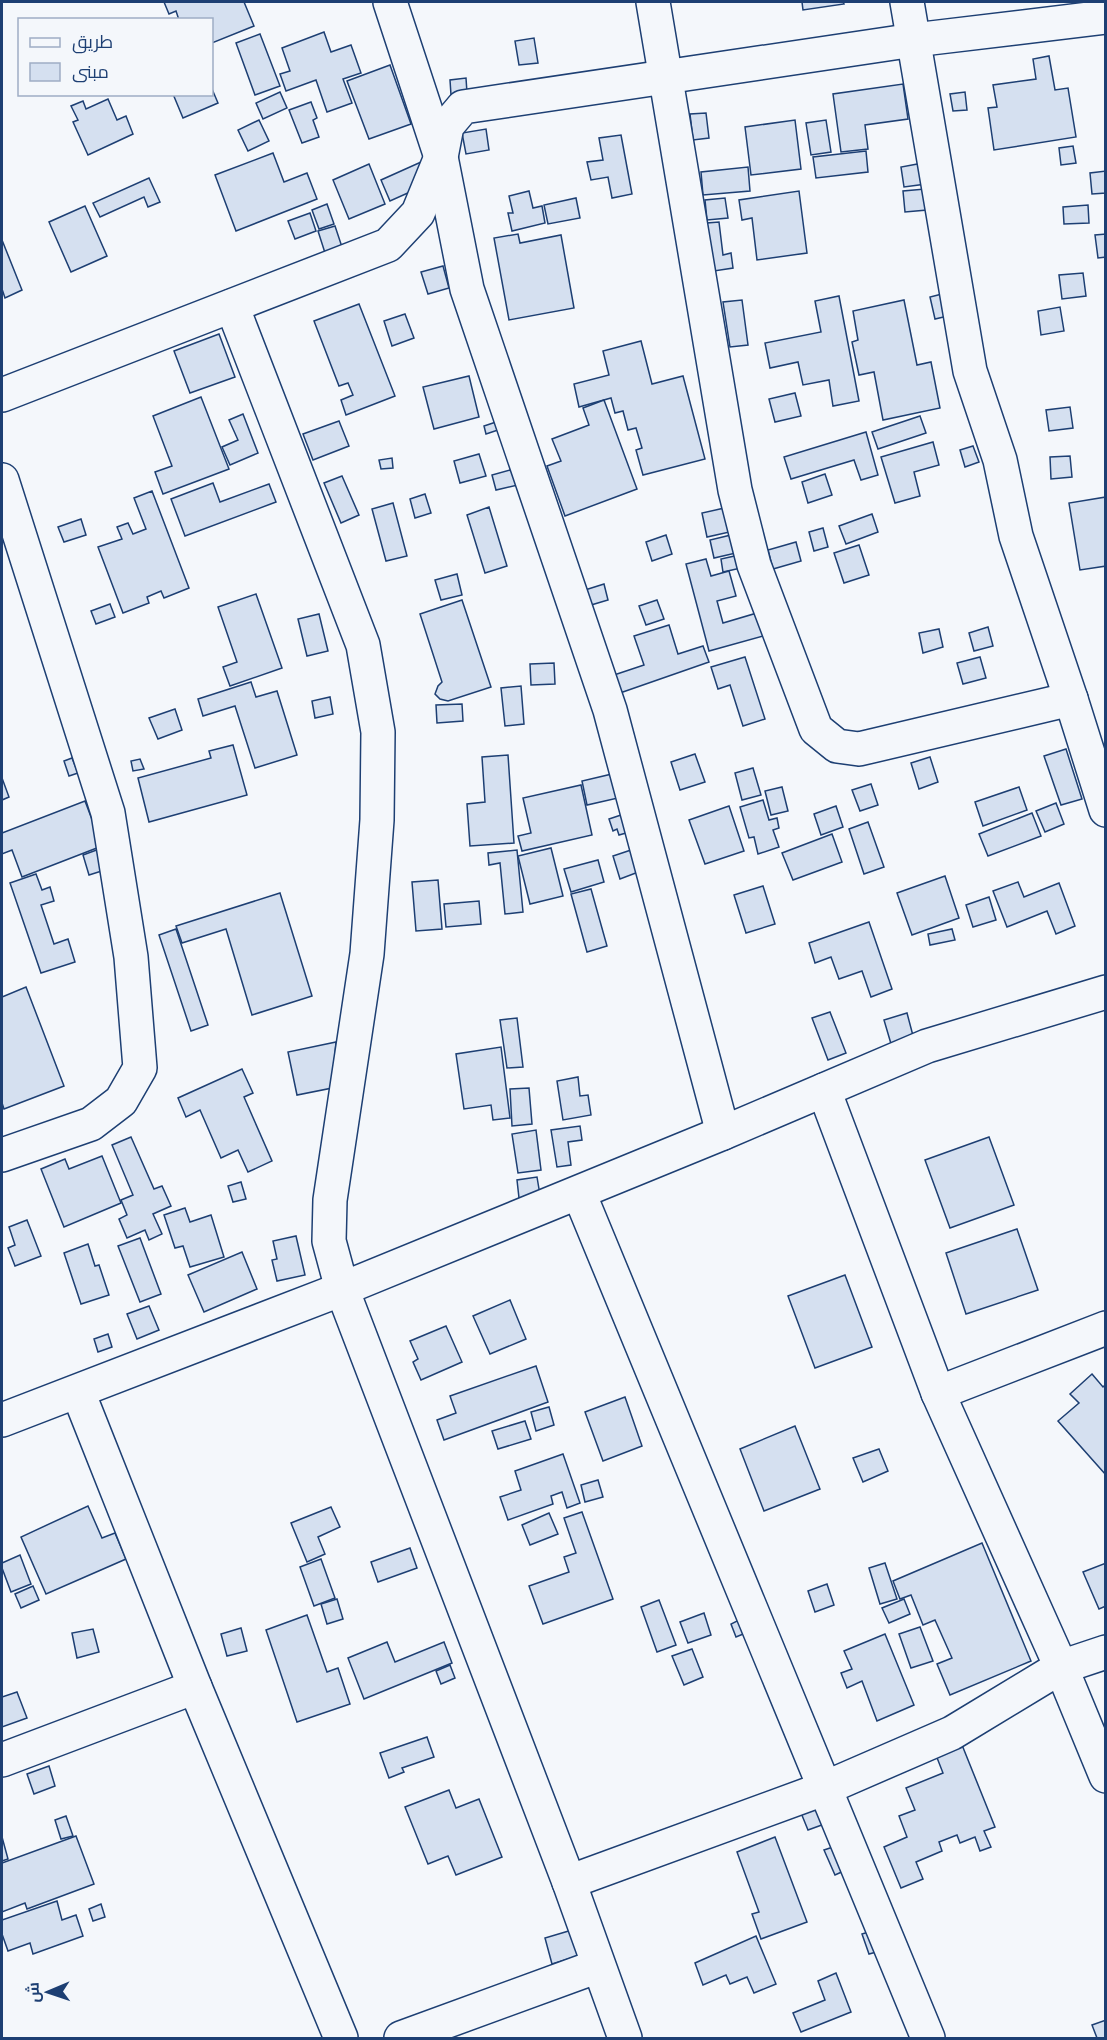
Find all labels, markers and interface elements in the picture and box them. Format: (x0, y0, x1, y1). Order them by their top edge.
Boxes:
legend (18, 18, 213, 96)
text: طريق (72, 32, 113, 54)
text: مبنى (72, 62, 109, 83)
north arrow (18, 1962, 78, 2022)
text: ش (25, 1982, 43, 2003)

